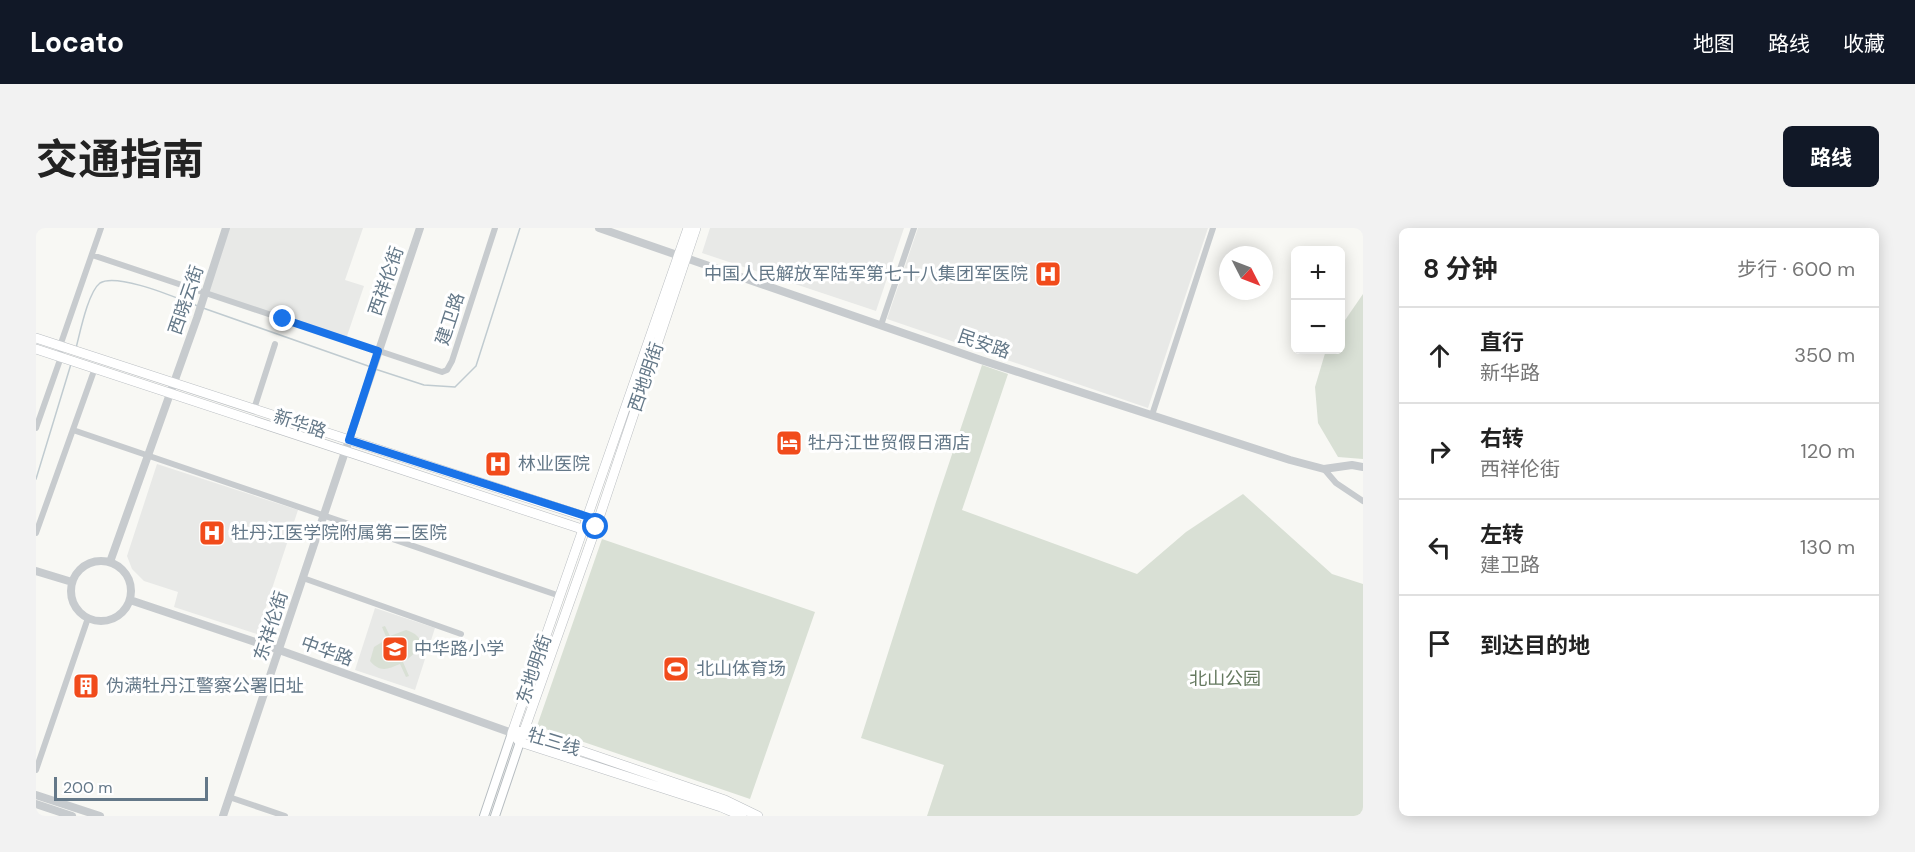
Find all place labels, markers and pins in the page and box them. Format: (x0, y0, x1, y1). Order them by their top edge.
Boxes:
hospital icon: 中国人民解放军陆军第七十八集团军医院 (1033, 259, 1063, 289)
place label: 中国人民解放军陆军第七十八集团军医院 (704, 262, 1028, 286)
hotel icon: 牡丹江世贸假日酒店 (774, 428, 804, 458)
place label: 牡丹江世贸假日酒店 (808, 431, 970, 455)
hospital icon: 林业医院 (483, 449, 513, 479)
place label: 林业医院 (518, 452, 590, 476)
hospital icon: 牡丹江医学院附属第二医院 (197, 518, 227, 548)
place label: 牡丹江医学院附属第二医院 (231, 521, 447, 545)
school or university icon: 中华路小学 (380, 634, 410, 664)
place label: 中华路小学 (414, 637, 504, 661)
sports icon: 北山体育场 (661, 654, 691, 684)
place label: 北山体育场 (696, 657, 786, 681)
building icon: 伪满牡丹江警察公署旧址 (71, 671, 101, 701)
place label: 伪满牡丹江警察公署旧址 (106, 674, 304, 698)

